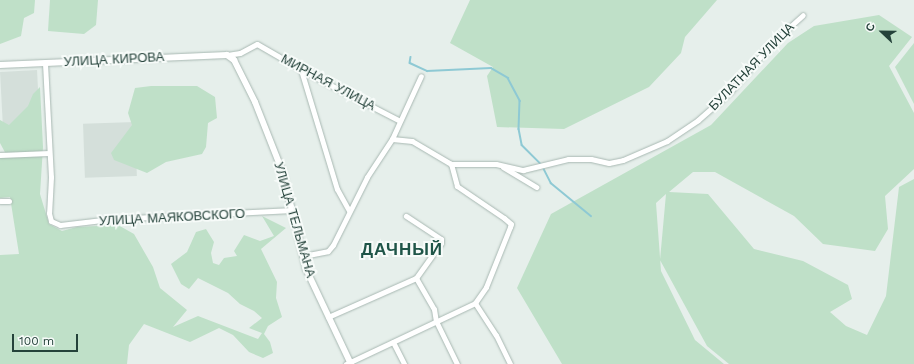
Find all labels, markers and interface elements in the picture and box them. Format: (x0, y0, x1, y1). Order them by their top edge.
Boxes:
north arrow (862, 12, 902, 52)
street label: БУЛАТНАЯ УЛИЦА (706, 20, 798, 114)
text: С (863, 21, 878, 33)
street label: УЛИЦА КИРОВА (63, 50, 165, 70)
street label: МИРНАЯ УЛИЦА (278, 52, 378, 114)
street label: УЛИЦА ТЕЛЬМАНА (270, 160, 318, 280)
street label: УЛИЦА МАЯКОВСКОГО (98, 206, 246, 230)
district label: ДАЧНЫЙ (361, 240, 443, 260)
scale bar (14, 326, 80, 352)
text: 100 m (19, 334, 54, 348)

